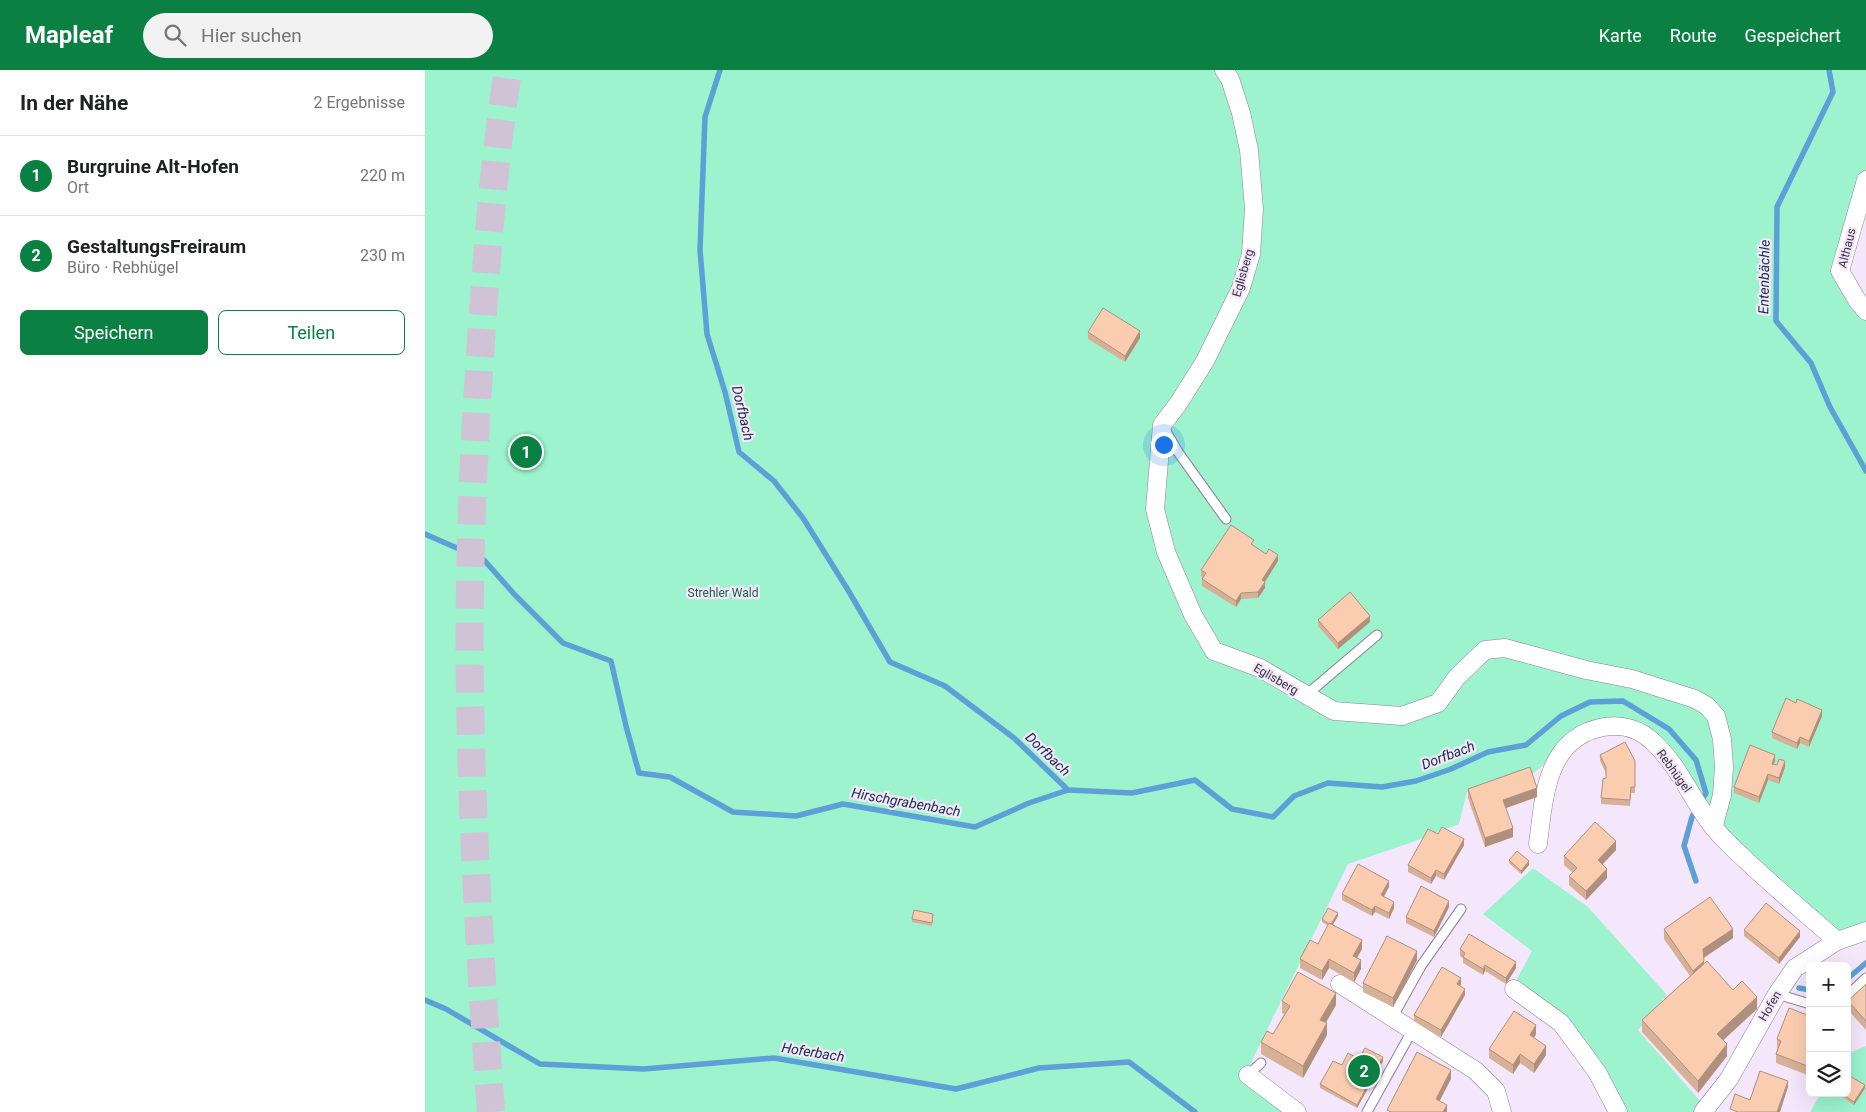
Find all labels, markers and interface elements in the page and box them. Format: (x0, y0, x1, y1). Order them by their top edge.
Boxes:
search box (143, 13, 493, 58)
text: Mapleaf (25, 21, 113, 49)
icon: search (161, 21, 189, 49)
text: Hier suchen (201, 24, 302, 47)
text: Karte (1599, 25, 1642, 46)
text: Route (1670, 25, 1717, 46)
text: Gespeichert (1745, 25, 1841, 46)
text: In der Nähe (20, 91, 128, 115)
text: 2 Ergebnisse (313, 93, 405, 112)
text: Burgruine Alt-Hofen (67, 155, 239, 178)
text: 1 (31, 166, 41, 185)
text: 220 m (360, 166, 405, 185)
text: Ort (67, 178, 89, 197)
street label: Althaus (1835, 227, 1859, 269)
text: GestaltungsFreiraum (67, 235, 246, 258)
water label: Entenbächle (1755, 240, 1773, 314)
text: 2 (31, 246, 41, 265)
text: 230 m (360, 246, 405, 265)
street label: Eglisberg (1229, 247, 1257, 299)
text: Büro · Rebhügel (67, 258, 179, 277)
button: Speichern (20, 310, 208, 355)
button: Teilen (218, 310, 405, 355)
water label: Dorfbach (729, 384, 757, 442)
your location (1151, 432, 1177, 458)
pin: 1 (510, 433, 542, 471)
park label: Strehler Wald (688, 586, 758, 600)
street label: Eglisberg (1251, 661, 1301, 697)
water label: Dorfbach (1022, 729, 1074, 779)
water label: Dorfbach (1419, 738, 1477, 772)
street label: Rebhügel (1654, 747, 1694, 795)
water label: Hirschgrabenbach (850, 785, 962, 819)
map controls (1806, 962, 1851, 1097)
button: + (1806, 962, 1851, 1007)
street label: Hofen (1756, 988, 1784, 1024)
button: − (1806, 1007, 1851, 1052)
water label: Hoferbach (780, 1039, 846, 1065)
pin: 2 (1348, 1052, 1380, 1090)
button: layers (1806, 1052, 1851, 1097)

